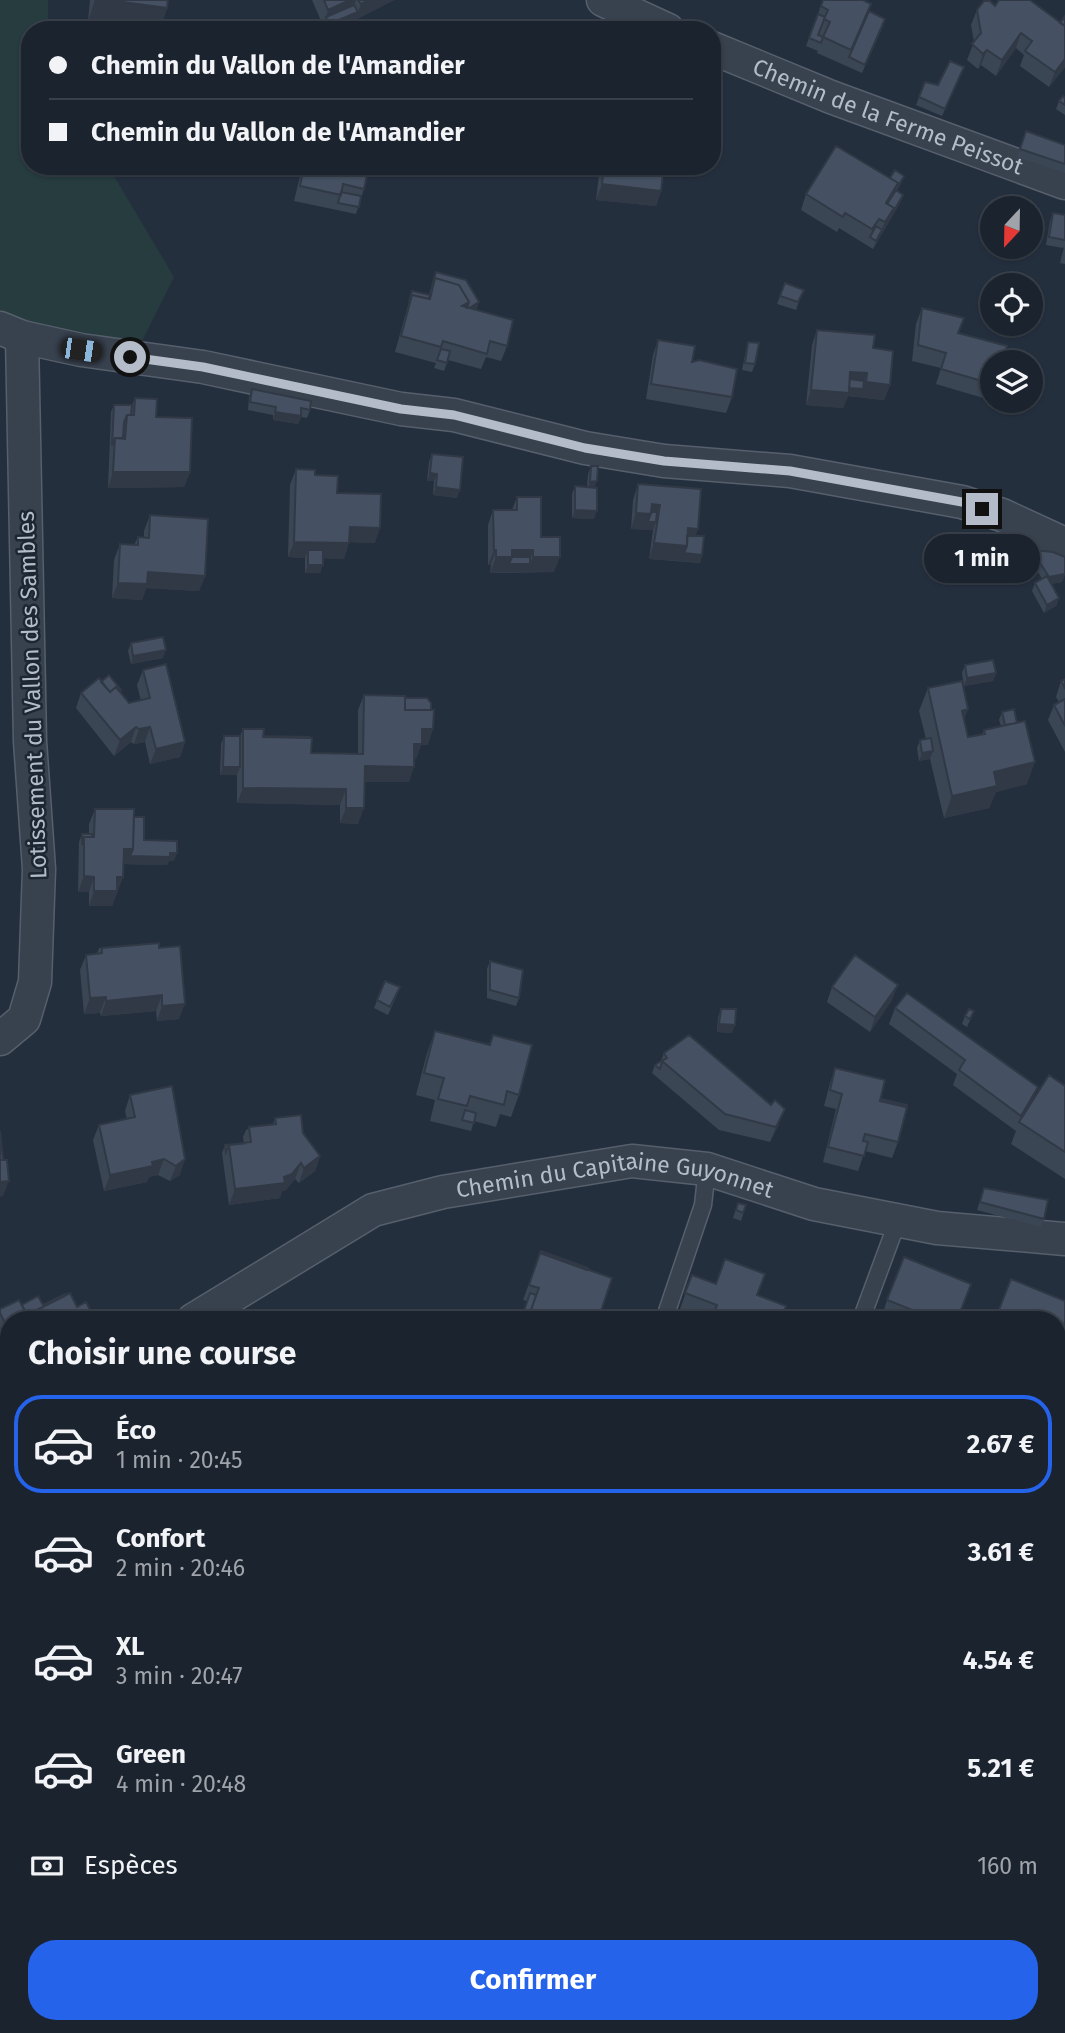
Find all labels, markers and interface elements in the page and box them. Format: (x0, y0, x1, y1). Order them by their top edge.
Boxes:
text: Chemin du Vallon de l'Amandier (91, 50, 465, 81)
street label: Chemin de la Ferme Peissot (749, 52, 1028, 181)
text: Chemin du Vallon de l'Amandier (91, 117, 465, 148)
north arrow (980, 196, 1043, 259)
map controls (980, 196, 1043, 413)
button: locate (980, 273, 1043, 336)
car (59, 337, 104, 363)
route start (114, 341, 146, 373)
button: layers (980, 350, 1043, 413)
route end (966, 493, 998, 525)
street label: Lotissement du Vallon des Sambles (12, 511, 52, 879)
callout: 1 min (924, 534, 1040, 582)
text: 1 min (954, 544, 1010, 572)
text: Chemin du Capitaine Guyonnet (454, 1146, 778, 1204)
street label: Chemin du Capitaine Guyonnet (454, 1179, 776, 1207)
text: Choisir une course (28, 1334, 296, 1372)
icon: car (32, 1413, 95, 1476)
text: Éco (116, 1415, 156, 1446)
text: 2.67 € (967, 1429, 1034, 1460)
text: 1 min · 20:45 (116, 1446, 243, 1474)
icon: car (32, 1521, 95, 1584)
text: Confort (116, 1523, 205, 1554)
text: 3.61 € (968, 1537, 1034, 1568)
text: 2 min · 20:46 (116, 1554, 245, 1582)
icon: car (32, 1629, 95, 1692)
text: XL (116, 1631, 144, 1662)
text: 4.54 € (963, 1645, 1034, 1676)
text: 3 min · 20:47 (116, 1662, 242, 1690)
icon: car (32, 1737, 95, 1800)
text: Green (116, 1739, 186, 1770)
text: 5.21 € (967, 1753, 1034, 1784)
text: 4 min · 20:48 (116, 1770, 246, 1798)
icon: cash (28, 1847, 66, 1885)
text: Espèces (84, 1850, 178, 1881)
text: 160 m (977, 1852, 1038, 1880)
button: Confirmer (28, 1940, 1038, 2020)

